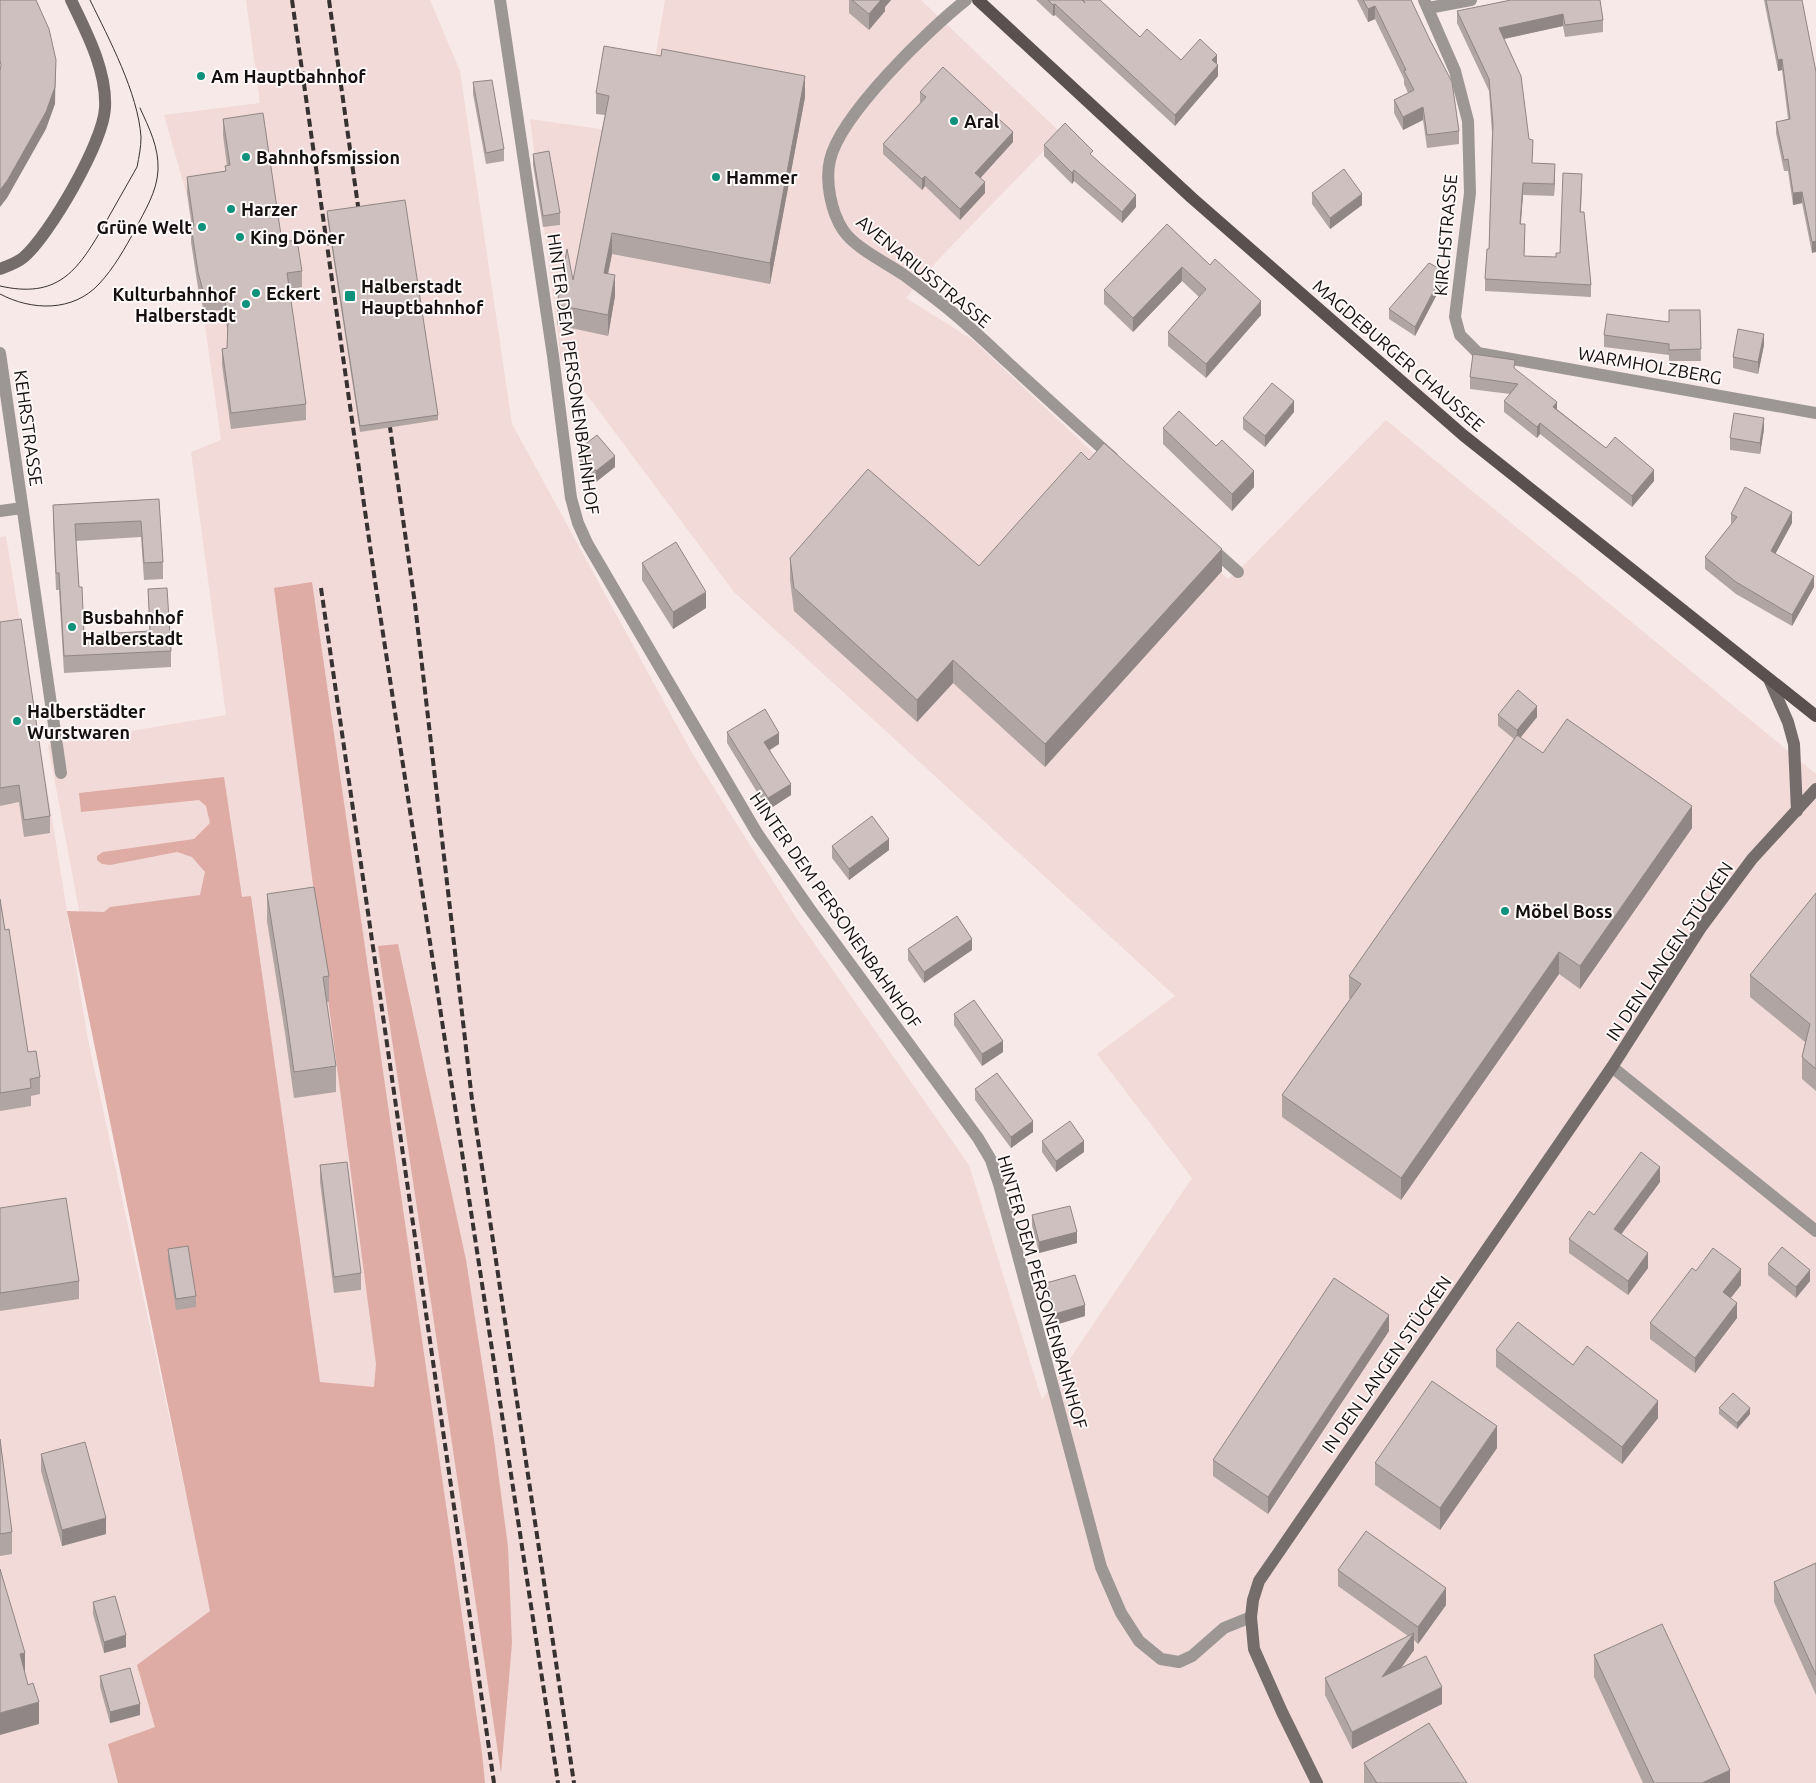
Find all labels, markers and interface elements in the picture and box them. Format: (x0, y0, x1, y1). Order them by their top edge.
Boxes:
place label: Am Hauptbahnhof (211, 66, 366, 86)
marker: Am Hauptbahnhof (195, 70, 207, 82)
place label: Aral (964, 111, 1000, 131)
marker: Aral (948, 115, 960, 127)
place label: Bahnhofsmission (256, 147, 400, 167)
marker: Bahnhofsmission (240, 151, 252, 163)
place label: Hammer (726, 167, 798, 187)
marker: Hammer (710, 171, 722, 183)
street label: KIRCHSTRASSE (1430, 173, 1460, 297)
place label: Harzer (241, 199, 298, 219)
marker: Harzer (225, 203, 237, 215)
street label: AVENARIUSSTRASSE (853, 211, 995, 331)
place label: Grüne Welt (96, 217, 192, 237)
marker: Grüne Welt (196, 221, 208, 233)
place label: King Döner (250, 227, 345, 247)
marker: King Döner (234, 231, 246, 243)
street label: HINTER DEM PERSONENBAHNHOF (544, 232, 604, 516)
street label: MAGDEBURGER CHAUSSEE (1309, 275, 1489, 435)
place label: Halberstadt Hauptbahnhof (361, 276, 484, 317)
place label: Eckert (266, 283, 321, 303)
place label: Kulturbahnhof Halberstadt (112, 284, 237, 325)
marker: Eckert (250, 287, 262, 299)
marker: Halberstadt Hauptbahnhof (343, 289, 357, 303)
marker: Kulturbahnhof Halberstadt (240, 298, 252, 310)
street label: WARMHOLZBERG (1577, 343, 1723, 387)
street label: KEHRSTRASSE (11, 369, 47, 487)
place label: Busbahnhof Halberstadt (82, 607, 184, 648)
marker: Busbahnhof Halberstadt (66, 621, 78, 633)
place label: Halberstädter Wurstwaren (27, 701, 146, 742)
marker: Halberstädter Wurstwaren (11, 715, 23, 727)
street label: HINTER DEM PERSONENBAHNHOF (746, 788, 926, 1032)
street label: IN DEN LANGEN STÜCKEN (1602, 858, 1736, 1044)
place label: Möbel Boss (1515, 901, 1613, 921)
marker: Möbel Boss (1499, 905, 1511, 917)
street label: HINTER DEM PERSONENBAHNHOF (994, 1153, 1092, 1431)
street label: IN DEN LANGEN STÜCKEN (1317, 1272, 1455, 1456)

